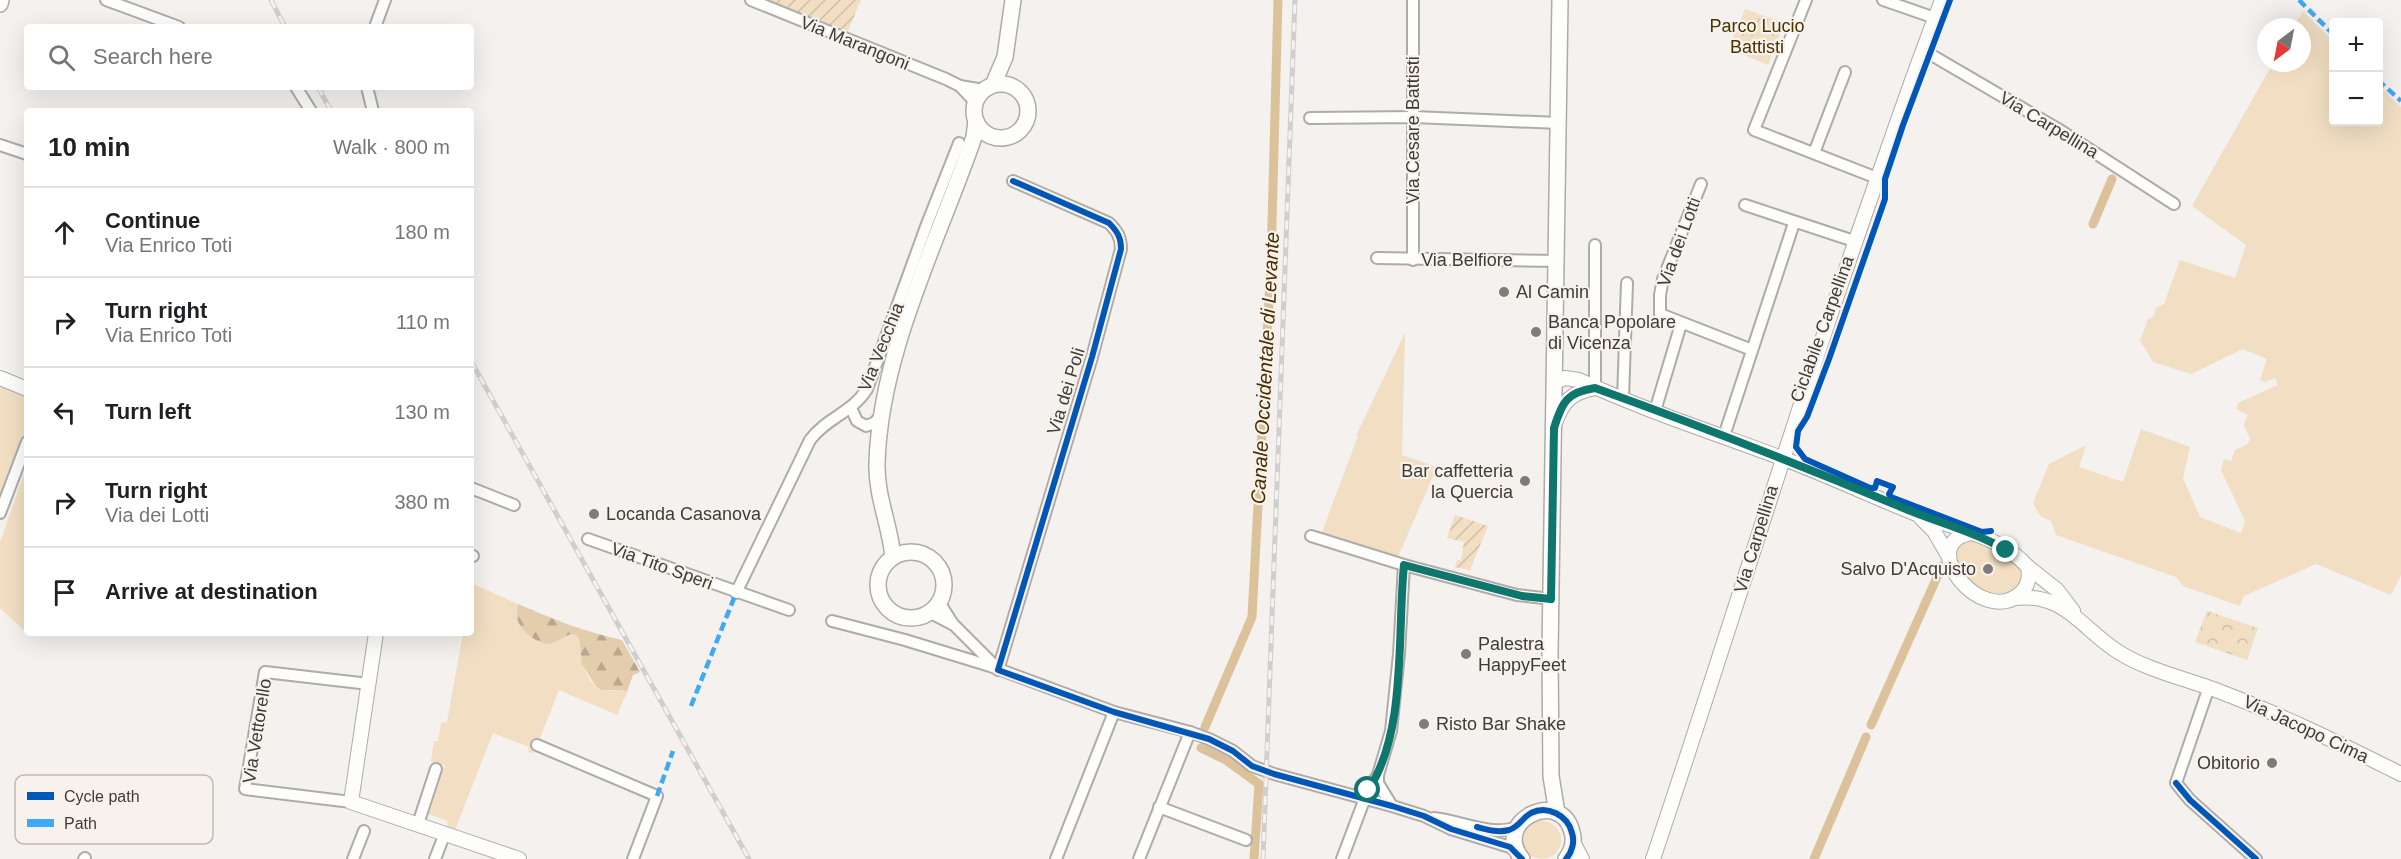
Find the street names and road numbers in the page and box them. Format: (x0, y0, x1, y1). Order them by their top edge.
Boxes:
street label: Via Marangoni (798, 12, 912, 74)
street label: Via Cesare Battisti (1403, 56, 1423, 204)
street label: Via Carpellina (1996, 88, 2103, 163)
street label: Via dei Lotti (1654, 195, 1704, 289)
street label: Via Belfiore (1421, 250, 1513, 270)
street label: Ciclabile Carpellina (1786, 252, 1858, 405)
street label: Via Vecchia (854, 299, 908, 394)
street label: Via dei Poli (1043, 345, 1089, 437)
street label: Via Carpellina (1730, 482, 1782, 595)
street label: Via Tito Speri (608, 538, 716, 594)
street label: Via Vettorello (239, 677, 275, 785)
street label: Via Jacopo Cima (2240, 691, 2373, 767)

